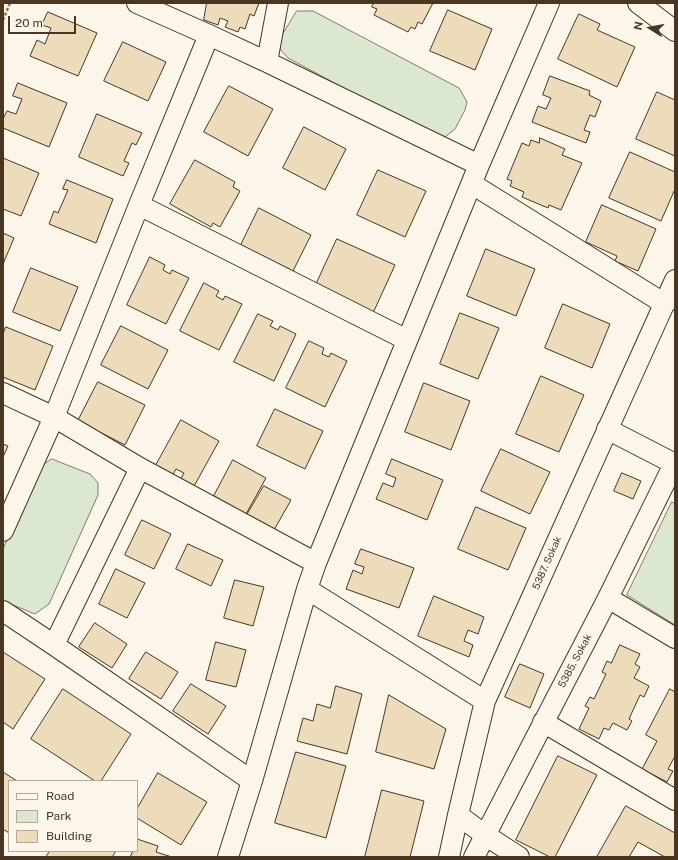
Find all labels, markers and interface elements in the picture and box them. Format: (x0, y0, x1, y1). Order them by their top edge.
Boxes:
scale bar (10, 8, 78, 34)
north arrow (630, 8, 670, 48)
text: 20 m (15, 16, 43, 30)
text: N (632, 20, 645, 31)
street label: 5387. Sokak (530, 534, 564, 592)
street label: 5385. Sokak (556, 632, 594, 690)
legend (8, 780, 138, 852)
text: Road (46, 789, 74, 803)
text: Park (46, 809, 72, 823)
text: Building (46, 829, 92, 843)

